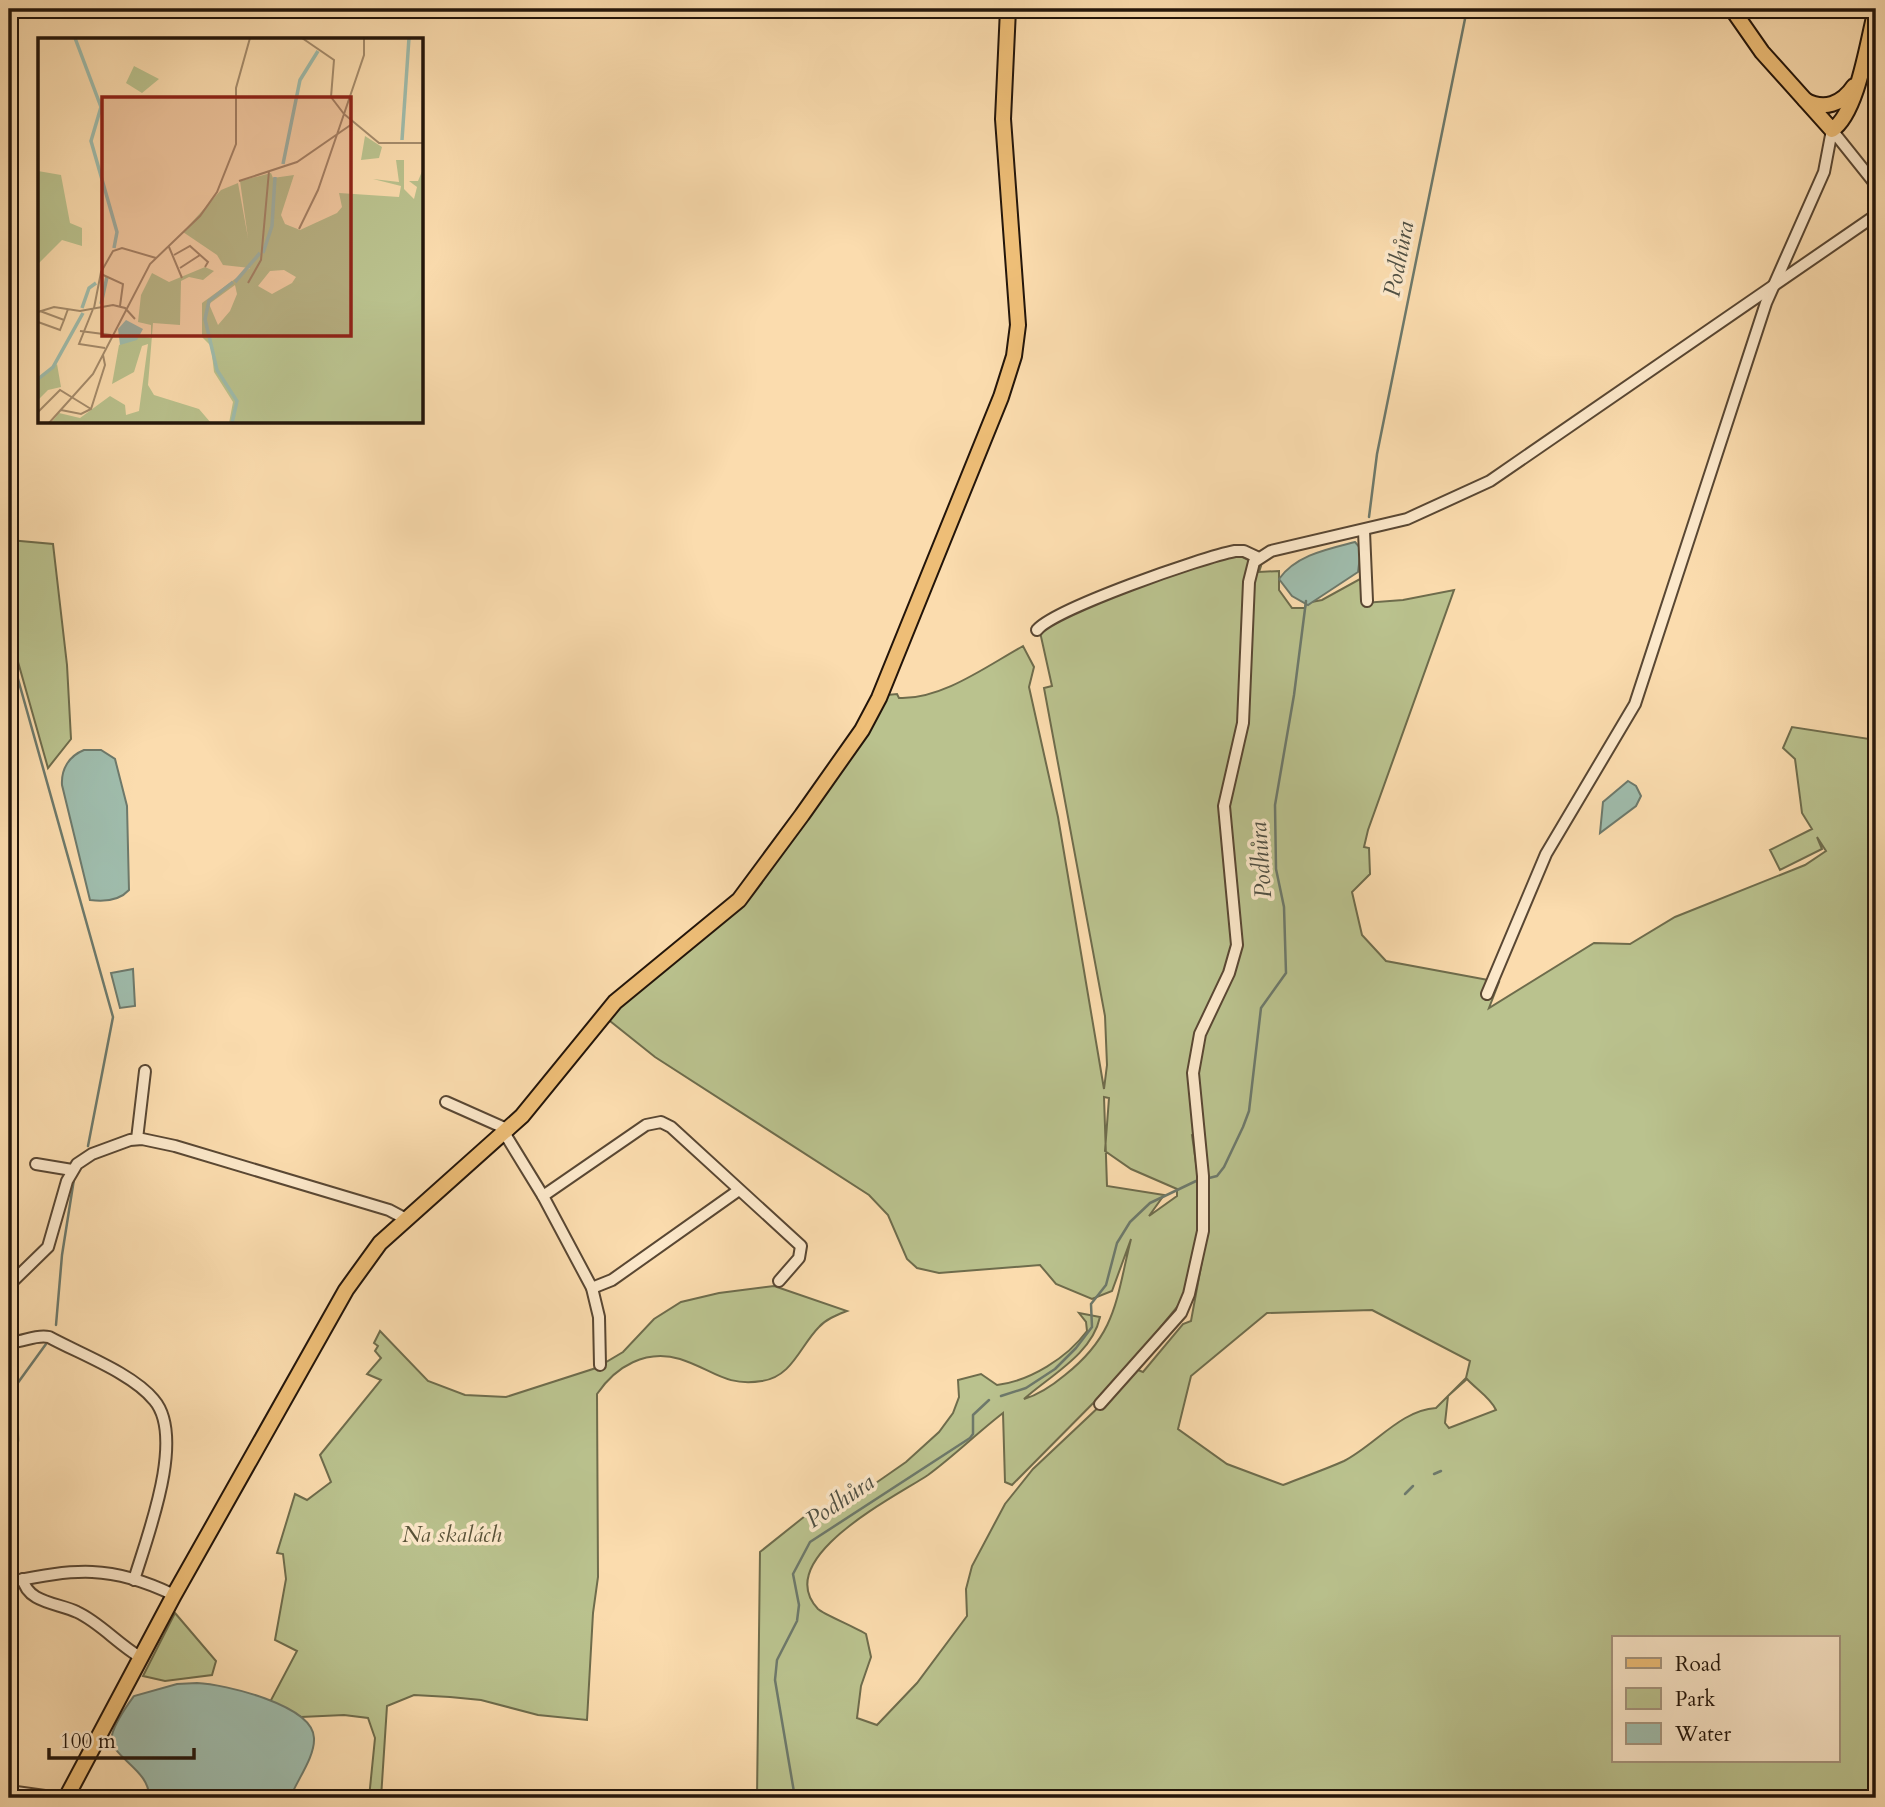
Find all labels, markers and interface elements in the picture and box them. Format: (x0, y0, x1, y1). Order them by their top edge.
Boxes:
inset map (38, 38, 424, 424)
water label: Podhůra (1375, 218, 1423, 300)
water label: Podhůra (1242, 820, 1280, 899)
water label: Podhůra (799, 1466, 881, 1536)
park label: Na skalách (402, 1519, 502, 1550)
legend (1612, 1636, 1840, 1762)
text: Road (1675, 1650, 1721, 1679)
text: Park (1675, 1685, 1716, 1714)
scale bar (49, 1716, 194, 1760)
text: Water (1674, 1720, 1731, 1749)
text: 100 m (60, 1727, 116, 1756)

